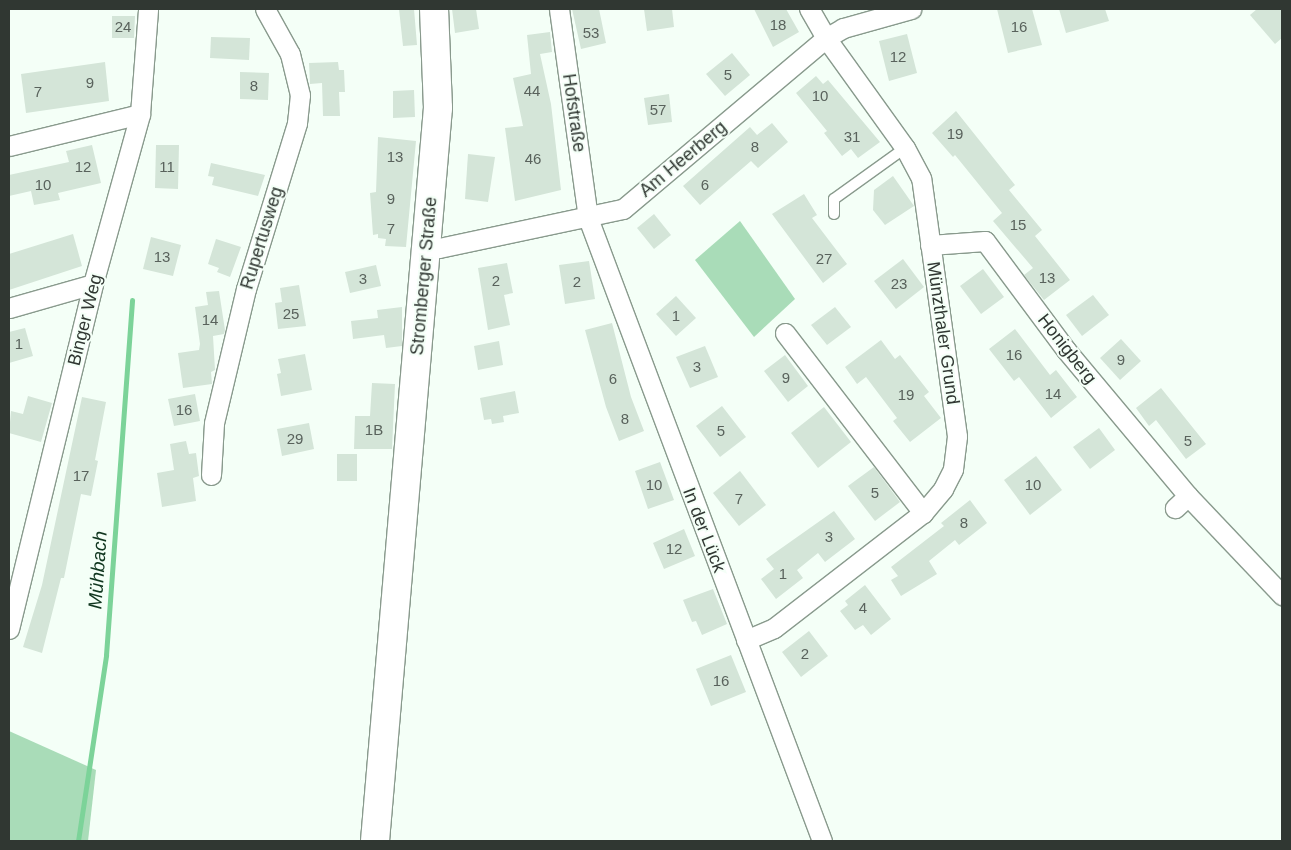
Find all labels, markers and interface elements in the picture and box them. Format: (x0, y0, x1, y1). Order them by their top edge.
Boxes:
house number: 18 (770, 16, 786, 34)
house number: 24 (115, 18, 131, 36)
house number: 16 (1011, 18, 1027, 36)
house number: 53 (583, 24, 599, 42)
house number: 12 (890, 48, 906, 66)
house number: 5 (724, 66, 732, 84)
street label: Hofstraße (558, 72, 590, 154)
house number: 9 (86, 74, 94, 92)
house number: 8 (250, 77, 258, 95)
house number: 44 (524, 82, 540, 100)
house number: 7 (34, 83, 42, 101)
house number: 10 (812, 87, 828, 105)
house number: 57 (650, 101, 666, 119)
street label: Am Heerberg (635, 116, 731, 202)
house number: 19 (947, 125, 963, 143)
house number: 31 (844, 128, 860, 146)
house number: 8 (751, 138, 759, 156)
house number: 13 (387, 148, 403, 166)
house number: 46 (525, 150, 541, 168)
house number: 12 (75, 158, 91, 176)
house number: 11 (159, 158, 175, 176)
house number: 10 (35, 176, 51, 194)
house number: 6 (701, 176, 709, 194)
street label: Rupertusweg (236, 184, 288, 292)
house number: 9 (387, 190, 395, 208)
street label: Stromberger Straße (406, 196, 442, 356)
house number: 15 (1010, 216, 1026, 234)
house number: 7 (387, 220, 395, 238)
house number: 13 (154, 248, 170, 266)
house number: 27 (816, 250, 832, 268)
street label: Münzthaler Grund (922, 260, 964, 406)
house number: 13 (1039, 269, 1055, 287)
house number: 3 (359, 270, 367, 288)
street label: Binger Weg (63, 272, 107, 368)
house number: 2 (492, 272, 500, 290)
house number: 2 (573, 273, 581, 291)
house number: 23 (891, 275, 907, 293)
house number: 25 (283, 305, 299, 323)
house number: 1 (672, 307, 680, 325)
street label: Honigberg (1033, 310, 1101, 388)
house number: 14 (202, 311, 218, 329)
house number: 1 (15, 335, 23, 353)
house number: 16 (1006, 346, 1022, 364)
house number: 9 (1117, 351, 1125, 369)
house number: 3 (693, 358, 701, 376)
house number: 9 (782, 369, 790, 387)
house number: 6 (609, 370, 617, 388)
house number: 14 (1045, 385, 1061, 403)
house number: 19 (898, 386, 914, 404)
house number: 16 (176, 401, 192, 419)
house number: 8 (621, 410, 629, 428)
house number: 1B (365, 421, 383, 439)
house number: 5 (717, 422, 725, 440)
house number: 29 (287, 430, 303, 448)
house number: 5 (1184, 432, 1192, 450)
house number: 17 (73, 467, 89, 485)
house number: 10 (646, 476, 662, 494)
house number: 10 (1025, 476, 1041, 494)
house number: 5 (871, 484, 879, 502)
street label: In der Lück (678, 485, 730, 575)
house number: 7 (735, 490, 743, 508)
house number: 8 (960, 514, 968, 532)
house number: 3 (825, 528, 833, 546)
water label: Mühbach (84, 530, 112, 610)
house number: 12 (666, 540, 682, 558)
house number: 1 (779, 565, 787, 583)
house number: 4 (859, 599, 867, 617)
house number: 2 (801, 645, 809, 663)
house number: 16 (713, 672, 729, 690)

